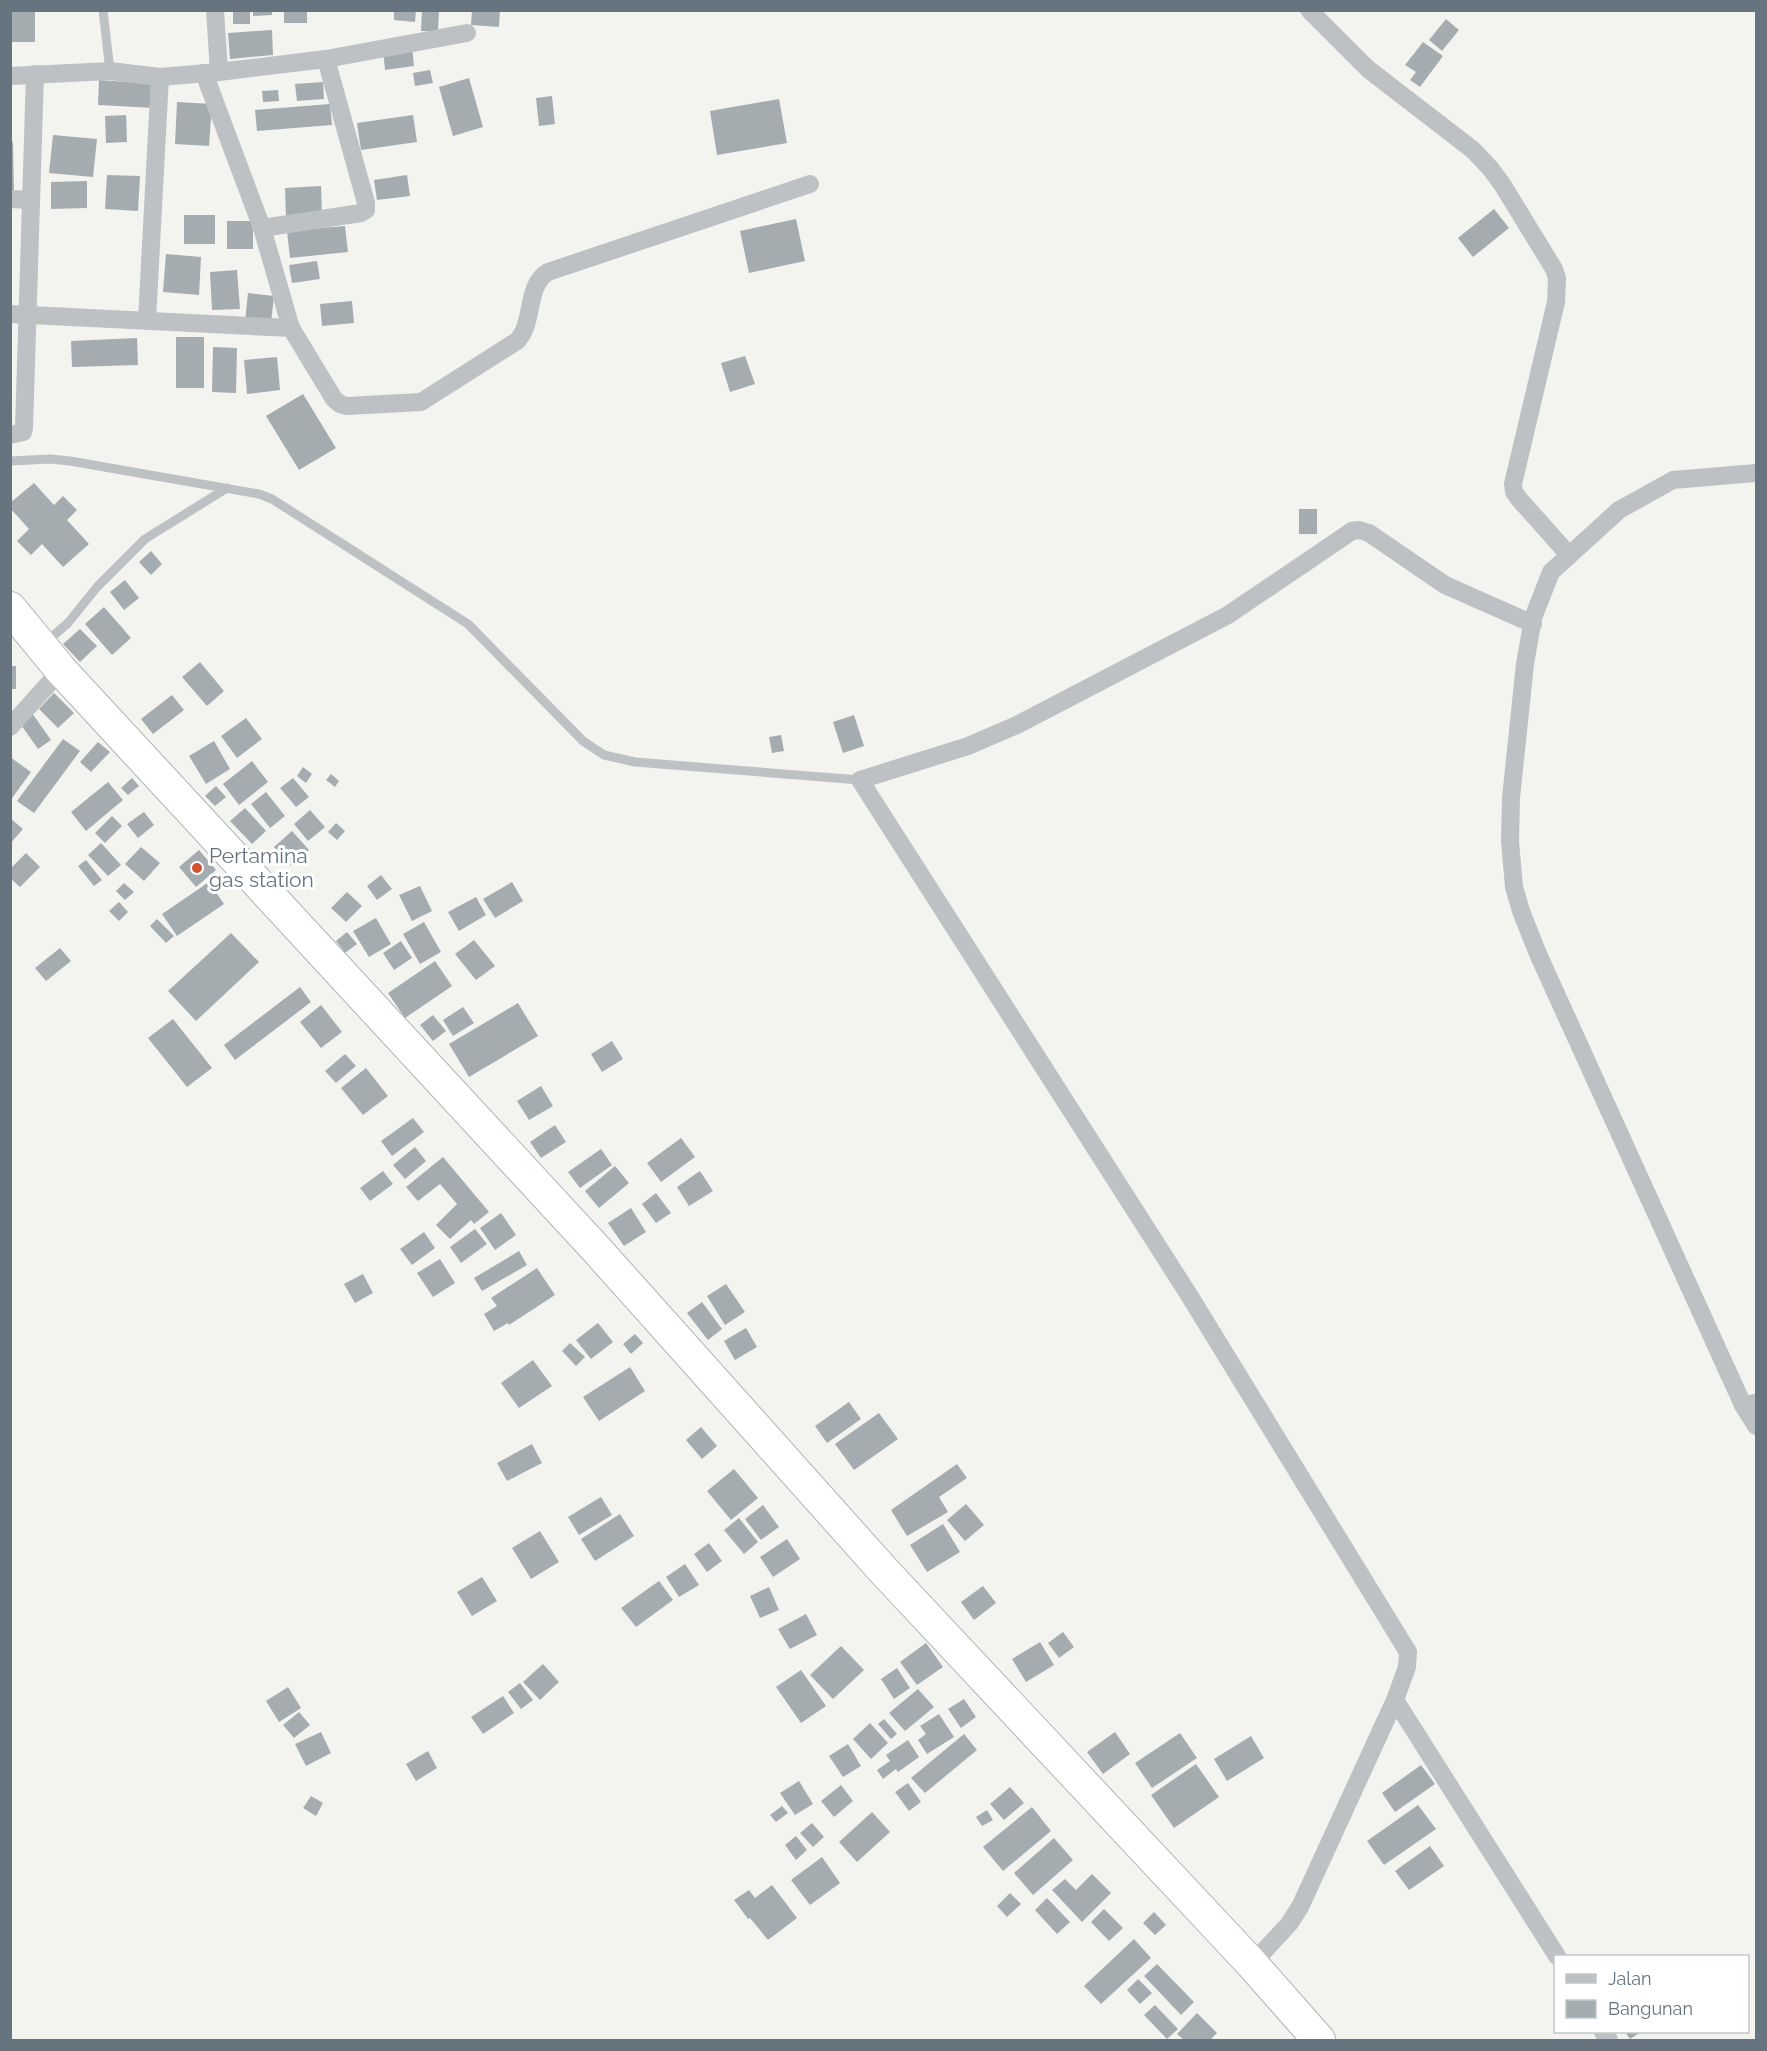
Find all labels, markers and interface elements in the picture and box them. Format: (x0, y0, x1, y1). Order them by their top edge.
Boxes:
place label: Pertamina gas station (209, 843, 314, 892)
marker: Pertamina gas station (190, 861, 204, 875)
legend (1554, 1955, 1749, 2033)
text: Jalan (1608, 1968, 1652, 1989)
text: Bangunan (1608, 1998, 1693, 2019)

